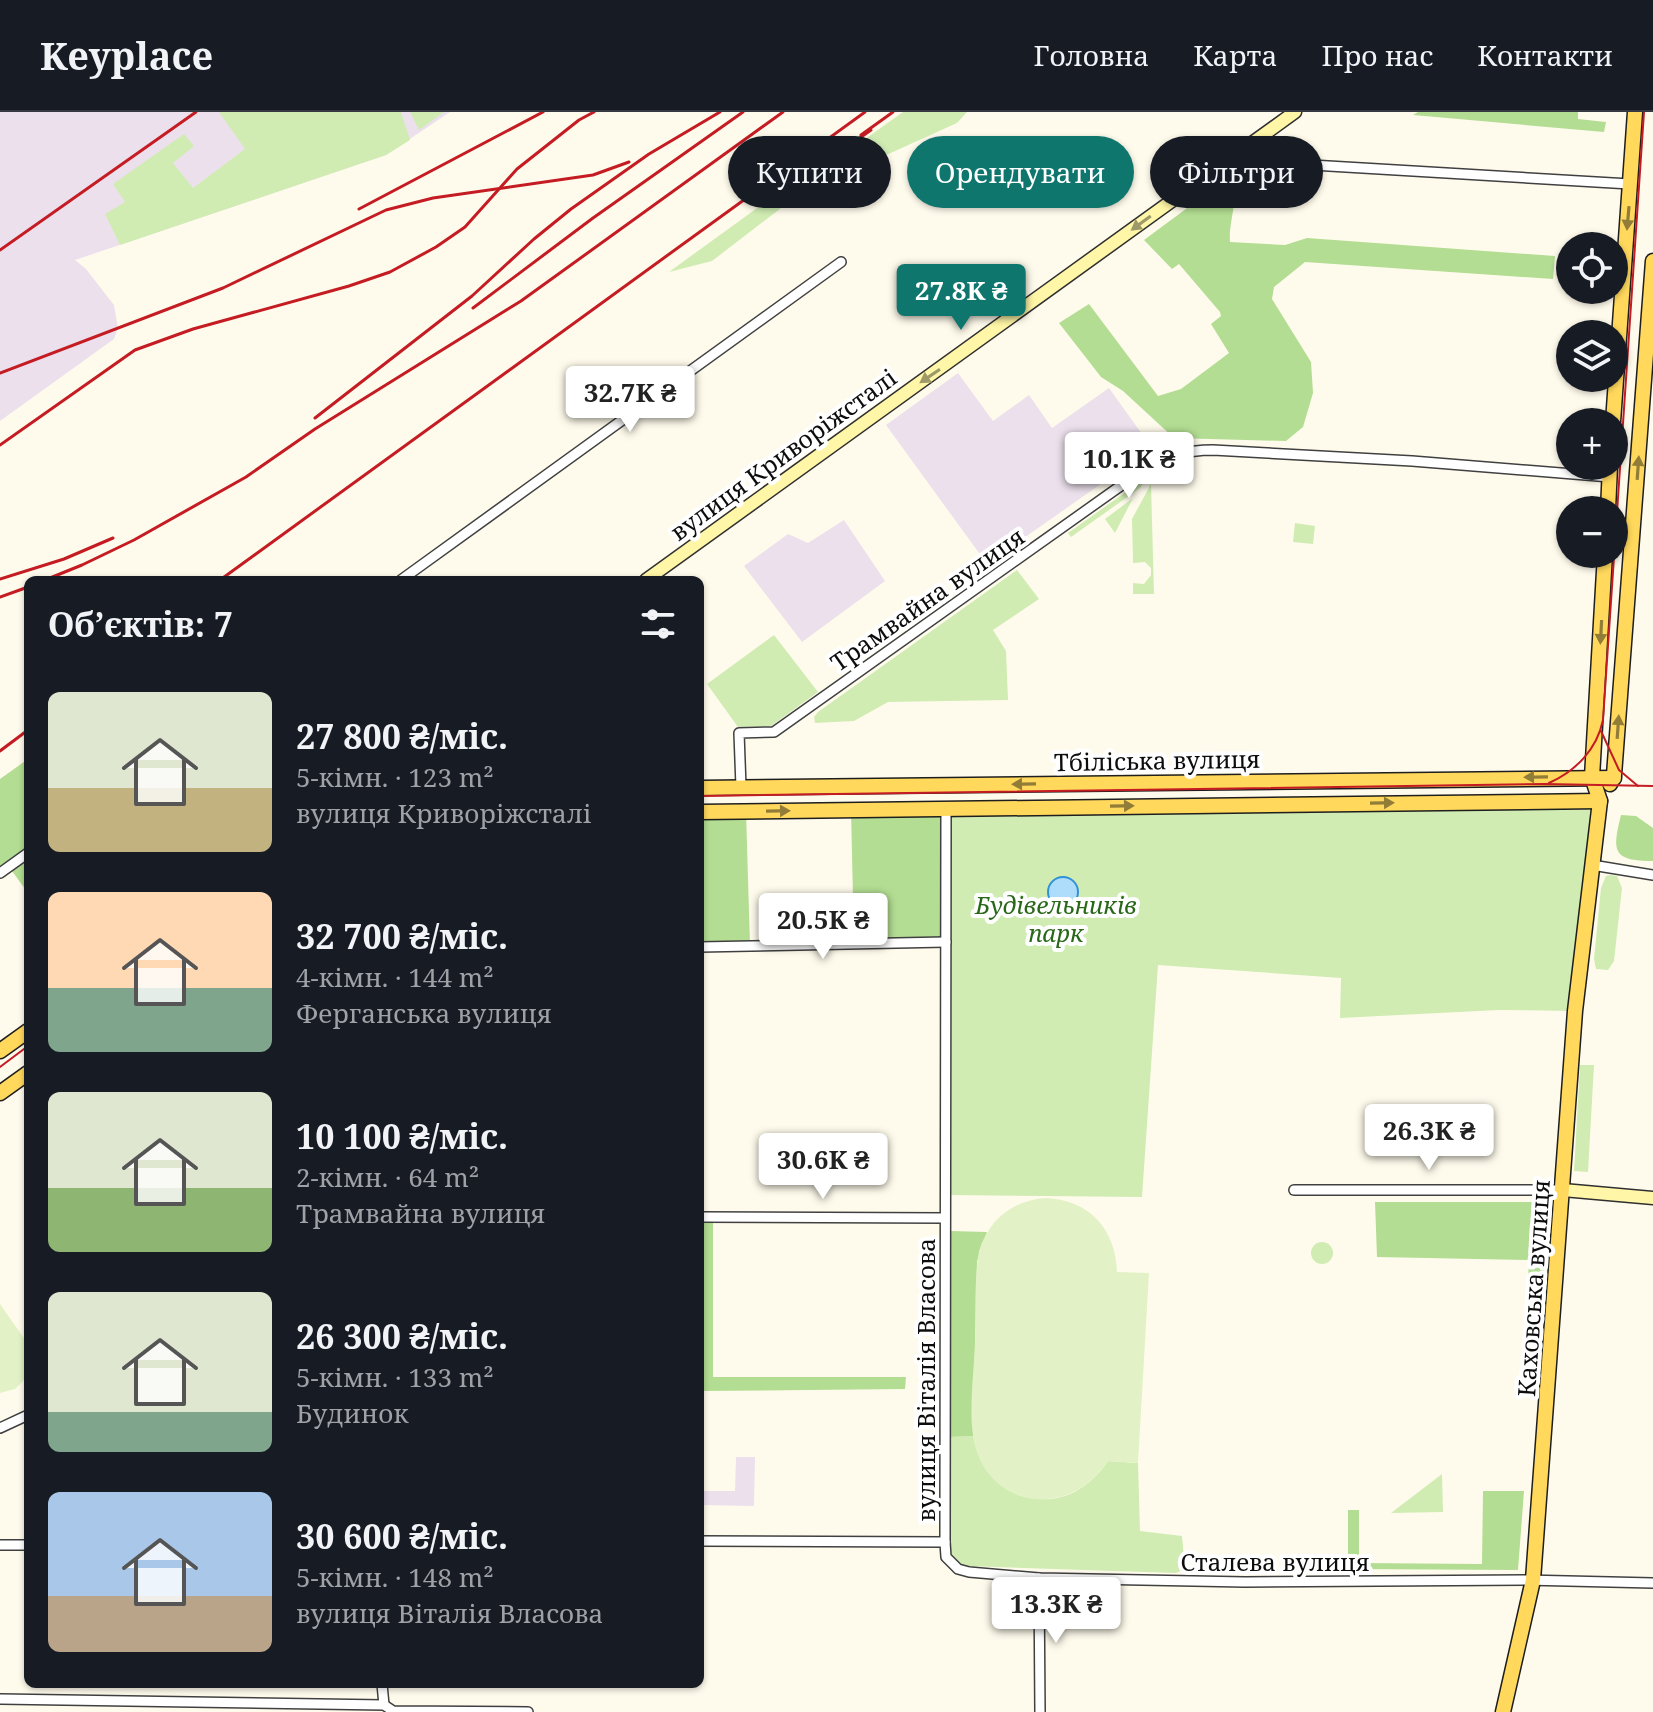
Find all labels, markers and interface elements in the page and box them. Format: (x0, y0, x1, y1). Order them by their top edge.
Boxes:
text: Keyplace (40, 29, 213, 81)
text: Головна (1034, 36, 1149, 74)
text: Карта (1193, 36, 1277, 74)
text: Про нас (1321, 36, 1433, 74)
text: Контакти (1477, 36, 1613, 74)
chip: Купити (728, 136, 891, 208)
chip: Орендувати (907, 136, 1134, 208)
chip: Фільтри (1150, 136, 1323, 208)
one-way arrow (1621, 206, 1634, 231)
one-way arrow (1131, 215, 1151, 231)
map controls (1556, 232, 1628, 568)
button: locate (1556, 232, 1628, 304)
pin: 27.8K ₴ (887, 264, 1035, 332)
text: 27.8K ₴ (915, 272, 1007, 308)
button: layers (1556, 320, 1628, 392)
street label: вулиця Криворіжсталі (663, 360, 903, 548)
pin: 32.7K ₴ (556, 366, 704, 434)
one-way arrow (920, 368, 941, 383)
text: 32.7K ₴ (584, 374, 676, 410)
button: + (1556, 408, 1628, 480)
pin: 10.1K ₴ (1055, 432, 1203, 500)
text: 10.1K ₴ (1083, 440, 1175, 476)
one-way arrow (1632, 455, 1645, 480)
button: − (1556, 496, 1628, 568)
street label: Трамвайна вулиця (823, 519, 1031, 679)
text: Об’єктів: 7 (48, 601, 233, 647)
icon: filters (636, 602, 680, 646)
one-way arrow (1594, 620, 1607, 645)
text: 27 800 ₴/міс. (296, 713, 508, 759)
one-way arrow (1612, 714, 1625, 739)
icon: home (112, 724, 208, 820)
street label: Тбіліська вулиця (1054, 742, 1260, 778)
text: 5-кімн. · 123 m² (296, 759, 494, 795)
one-way arrow (1523, 771, 1548, 784)
one-way arrow (1011, 778, 1036, 791)
text: вулиця Криворіжсталі (296, 795, 592, 831)
one-way arrow (1370, 797, 1395, 809)
one-way arrow (1110, 800, 1135, 813)
one-way arrow (766, 805, 791, 817)
park label: Будівельників парк (974, 888, 1137, 949)
pin: 20.5K ₴ (749, 893, 897, 961)
text: 20.5K ₴ (777, 901, 869, 937)
text: 32 700 ₴/міс. (296, 913, 508, 959)
icon: home (112, 924, 208, 1020)
text: 4-кімн. · 144 m² (296, 959, 494, 995)
text: Ферганська вулиця (296, 995, 552, 1031)
pin: 26.3K ₴ (1355, 1104, 1503, 1172)
text: 26.3K ₴ (1383, 1112, 1475, 1148)
text: 10 100 ₴/міс. (296, 1113, 508, 1159)
icon: home (112, 1124, 208, 1220)
pin: 30.6K ₴ (749, 1133, 897, 1201)
text: 30.6K ₴ (777, 1141, 869, 1177)
text: 2-кімн. · 64 m² (296, 1159, 479, 1195)
street label: Каховська вулиця (1509, 1178, 1557, 1398)
text: Трамвайна вулиця (296, 1195, 545, 1231)
street label: вулиця Віталія Власова (909, 1238, 942, 1522)
text: 26 300 ₴/міс. (296, 1313, 508, 1359)
icon: home (112, 1324, 208, 1420)
text: 5-кімн. · 133 m² (296, 1359, 494, 1395)
text: Будинок (296, 1395, 409, 1431)
text: 30 600 ₴/міс. (296, 1513, 508, 1559)
icon: home (112, 1524, 208, 1620)
street label: Сталева вулиця (1180, 1545, 1370, 1578)
text: 5-кімн. · 148 m² (296, 1559, 494, 1595)
pin: 13.3K ₴ (982, 1577, 1130, 1645)
text: 13.3K ₴ (1010, 1585, 1102, 1621)
text: вулиця Віталія Власова (296, 1595, 603, 1631)

